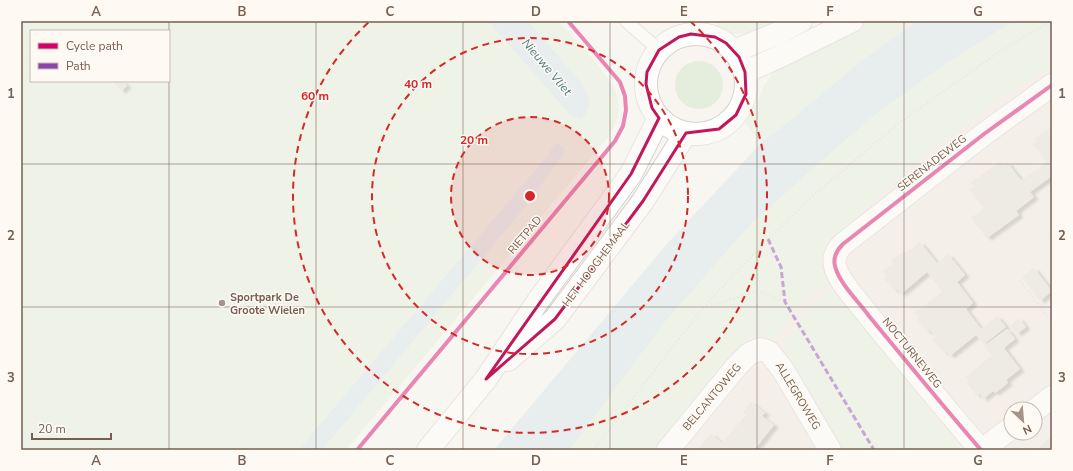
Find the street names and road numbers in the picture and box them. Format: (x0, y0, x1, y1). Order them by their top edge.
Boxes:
street label: SERENADEWEG (894, 131, 970, 195)
street label: RIETPAD (505, 213, 545, 257)
street label: HET HOOGHEMAAL (559, 218, 633, 310)
street label: NOCTURNEWEG (879, 315, 945, 391)
street label: ALLEGROWEG (772, 359, 824, 433)
street label: BELCANTOWEG (679, 360, 745, 434)

